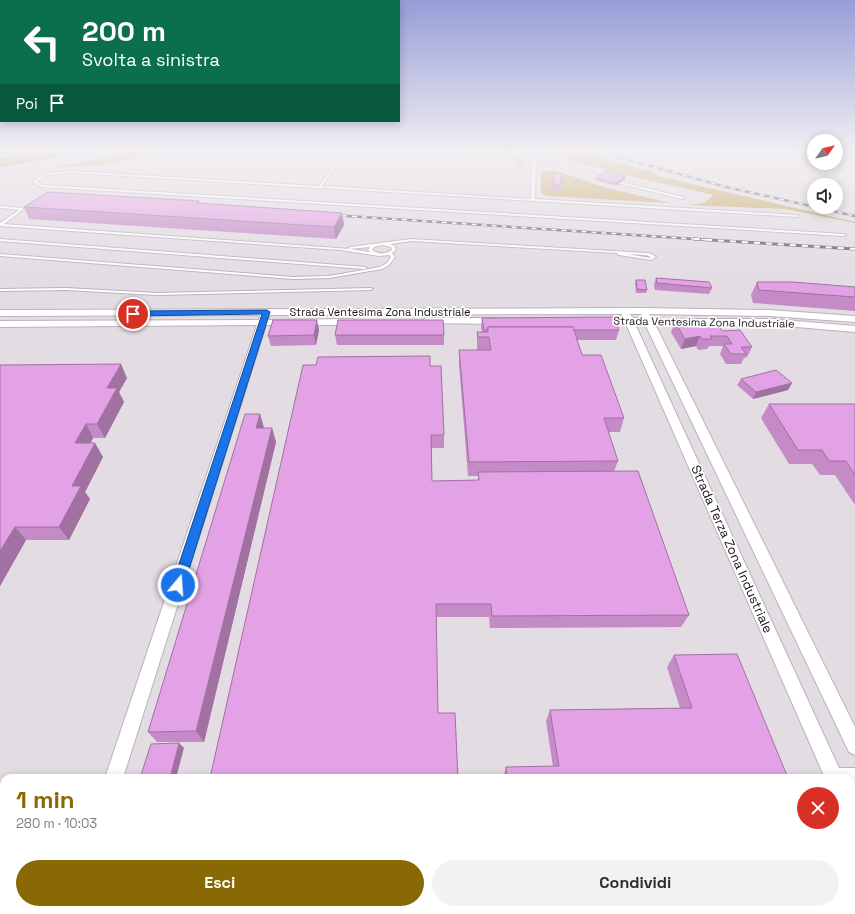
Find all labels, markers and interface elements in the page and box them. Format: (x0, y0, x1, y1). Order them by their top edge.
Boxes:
text: 200 m (82, 13, 166, 49)
icon: left (16, 16, 68, 68)
text: Svolta a sinistra (82, 48, 220, 71)
icon: arrive (46, 92, 68, 114)
text: Poi (16, 94, 38, 113)
north arrow (807, 134, 843, 170)
map controls (807, 134, 843, 214)
button: sound (807, 178, 843, 214)
pin (116, 297, 150, 331)
icon: arrive (122, 303, 144, 325)
street label: Strada Ventesima Zona Industriale (289, 305, 471, 319)
street label: Strada Ventesima Zona Industriale (613, 313, 795, 331)
street label: Strada Terza Zona Industriale (687, 462, 777, 636)
position arrow (157, 564, 199, 606)
text: 1 min (16, 784, 75, 815)
button: close (797, 787, 839, 829)
text: 280 m · 10:03 (16, 815, 97, 832)
button: Esci (16, 860, 424, 906)
button: Condividi (432, 860, 839, 906)

